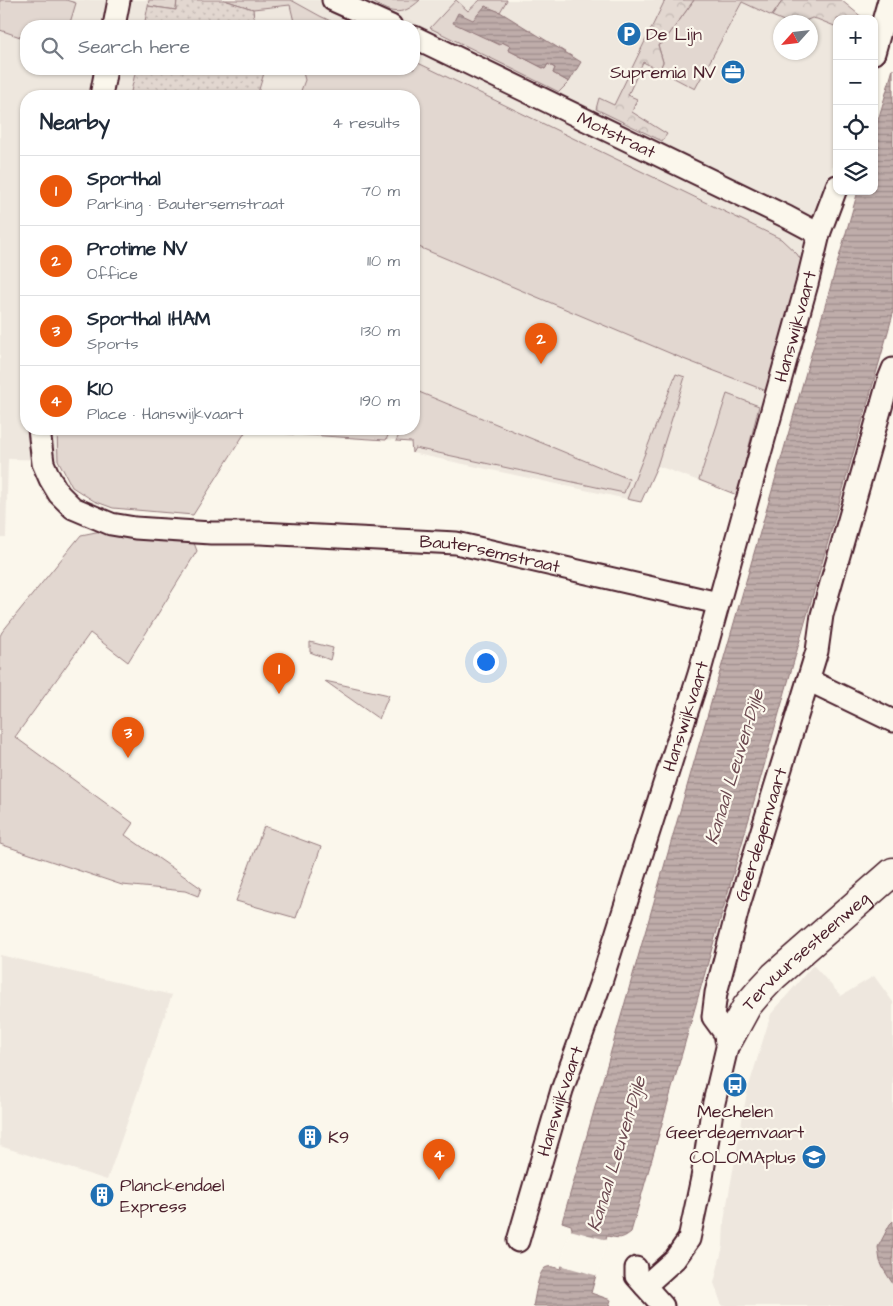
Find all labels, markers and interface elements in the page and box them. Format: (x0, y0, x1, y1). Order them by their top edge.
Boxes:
north arrow (773, 15, 818, 60)
map controls (833, 15, 878, 195)
button: + (833, 15, 878, 60)
search box (20, 20, 420, 75)
parking icon: De Lijn (616, 21, 642, 47)
place label: De Lijn (646, 22, 702, 47)
icon: search (38, 34, 66, 62)
text: Search here (78, 34, 190, 61)
office icon: Supremia NV (720, 59, 746, 85)
place label: Supremia NV (610, 60, 716, 85)
button: − (833, 60, 878, 105)
street label: Motstraat (573, 105, 661, 165)
button: locate (833, 105, 878, 150)
text: Nearby (40, 108, 110, 137)
text: 4 results (332, 112, 400, 134)
button: layers (833, 150, 878, 195)
text: Sporthal (87, 166, 161, 193)
text: 1 (55, 180, 57, 202)
text: 70 m (361, 180, 400, 202)
text: Parking · Bautersemstraat (87, 193, 285, 215)
text: Protime NV (87, 236, 187, 263)
text: 2 (51, 250, 61, 272)
text: 110 m (367, 250, 400, 272)
text: Office (87, 263, 138, 285)
street label: Hanswijkvaart (768, 267, 822, 385)
text: Sporthal IHAM (87, 306, 211, 333)
text: 3 (52, 320, 60, 342)
text: 130 m (361, 320, 400, 342)
pin: 2 (525, 323, 557, 364)
text: Sports (87, 333, 139, 355)
text: K10 (87, 376, 113, 403)
text: 4 (51, 390, 61, 412)
text: 190 m (360, 390, 400, 412)
text: Place · Hanswijkvaart (87, 403, 243, 425)
street label: Bautersemstraat (419, 529, 563, 579)
your location (473, 649, 499, 675)
pin: 1 (263, 653, 295, 694)
street label: Hanswijkvaart (656, 657, 715, 775)
water label: Kanaal Leuven-Dijle (699, 684, 772, 848)
pin: 3 (112, 717, 144, 758)
street label: Geerdegemvaart (728, 764, 793, 904)
street label: Tervuursesteenweg (736, 886, 875, 1016)
street label: Hanswijkvaart (531, 1042, 590, 1159)
water label: Kanaal Leuven-Dijle (581, 1071, 654, 1235)
bus stop icon: Mechelen Geerdegemvaart (722, 1072, 748, 1098)
place label: Mechelen Geerdegemvaart (666, 1099, 805, 1146)
building icon: K9 (297, 1124, 323, 1150)
place label: K9 (328, 1125, 349, 1150)
pin: 4 (423, 1139, 455, 1180)
school or university icon: COLOMAplus (801, 1144, 827, 1170)
place label: COLOMAplus (689, 1145, 796, 1170)
place label: Planckendael Express (120, 1173, 225, 1219)
building icon: Planckendael Express (89, 1182, 115, 1208)

